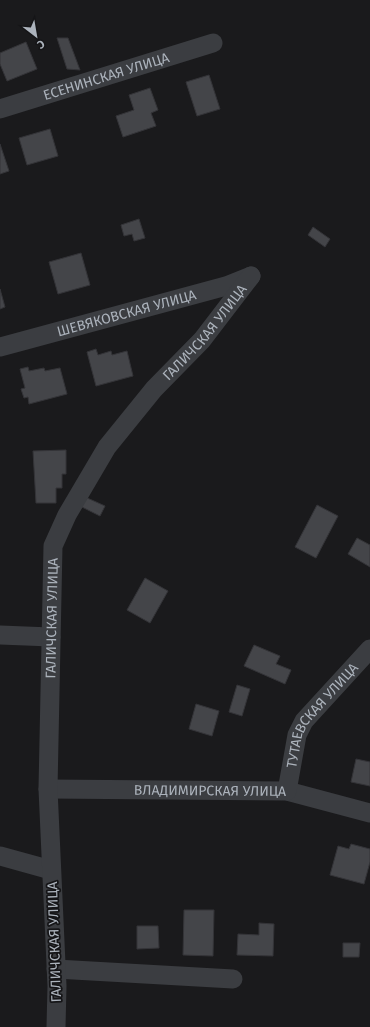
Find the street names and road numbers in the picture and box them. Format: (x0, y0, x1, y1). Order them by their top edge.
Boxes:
street label: ЕСЕНИНСКАЯ УЛИЦА (41, 49, 171, 104)
street label: ГАЛИЧСКАЯ УЛИЦА (159, 281, 250, 384)
street label: ШЕВЯКОВСКАЯ УЛИЦА (55, 286, 198, 340)
street label: ГАЛИЧСКАЯ УЛИЦА (42, 558, 62, 679)
street label: ТУТАЕВСКАЯ УЛИЦА (283, 660, 362, 770)
street label: ВЛАДИМИРСКАЯ УЛИЦА (134, 782, 286, 800)
street label: ГАЛИЧСКАЯ УЛИЦА (44, 881, 65, 1003)

